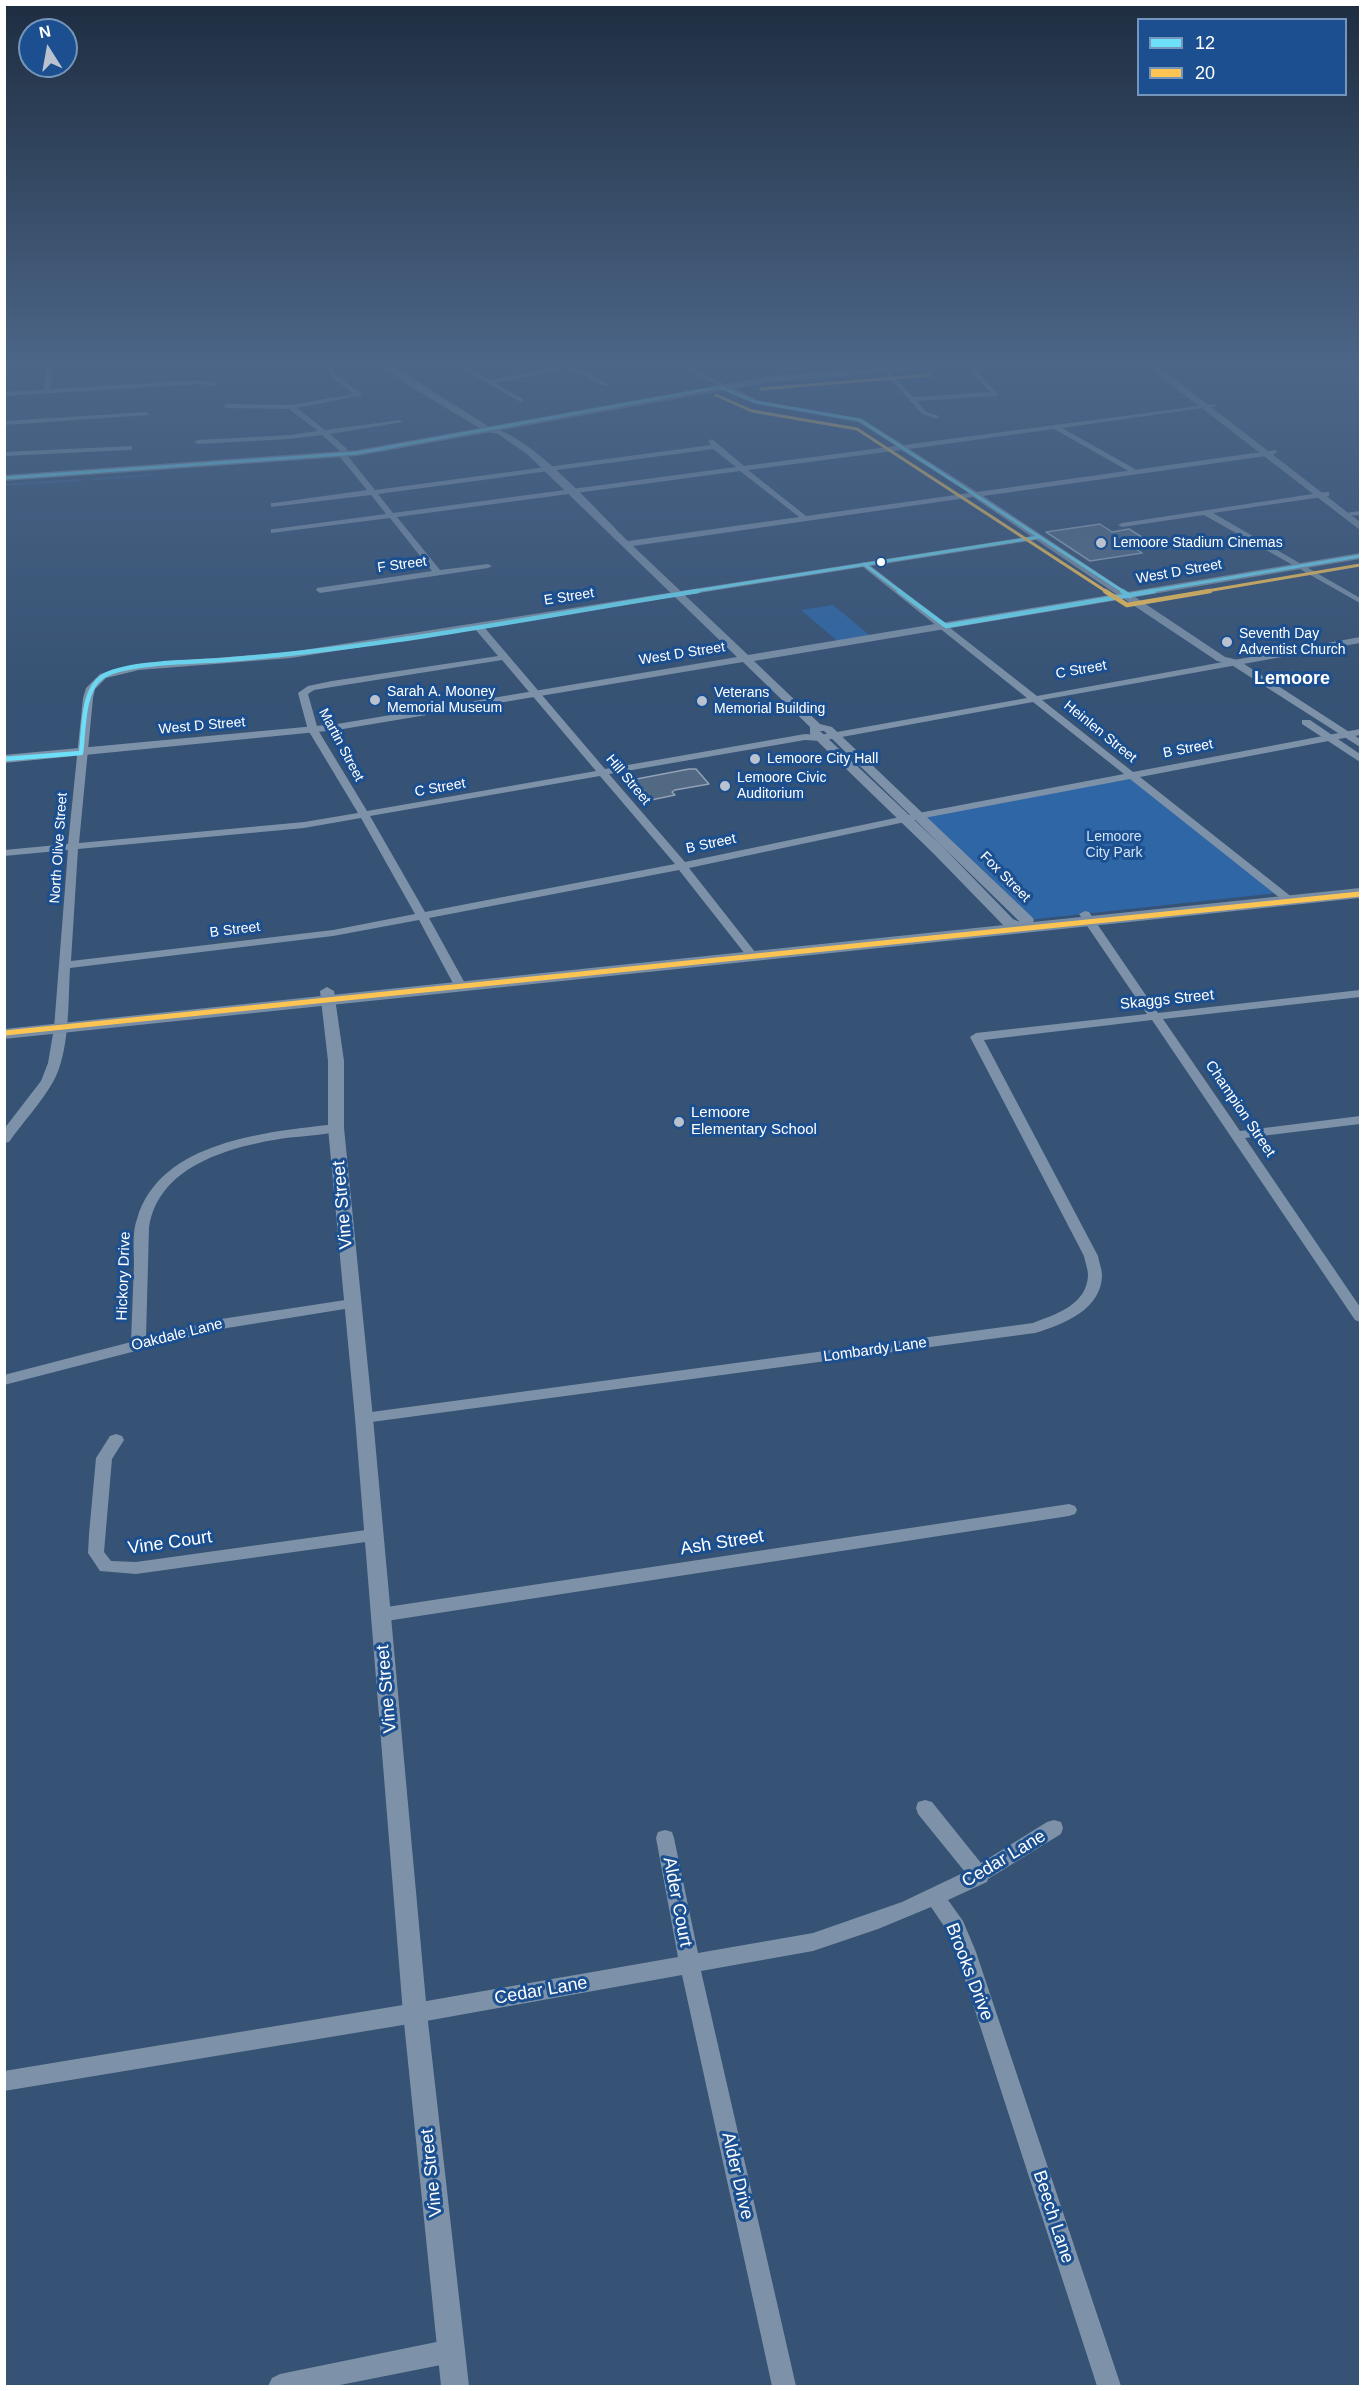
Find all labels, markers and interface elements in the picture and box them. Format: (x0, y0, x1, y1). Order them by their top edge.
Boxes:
north arrow (18, 18, 78, 78)
legend (1137, 18, 1347, 96)
text: N (38, 22, 52, 41)
text: 12 (1195, 33, 1215, 53)
text: 20 (1195, 63, 1215, 83)
place label: Lemoore Stadium Cinemas (1113, 535, 1283, 551)
marker: Lemoore Stadium Cinemas (1094, 536, 1108, 550)
street label: F Street (376, 553, 428, 577)
unlabelled marker (875, 556, 887, 568)
street label: West D Street (1135, 556, 1223, 588)
street label: E Street (543, 585, 595, 609)
place label: Seventh Day Adventist Church (1239, 626, 1346, 658)
marker: Seventh Day Adventist Church (1220, 635, 1234, 649)
street label: West D Street (638, 639, 726, 669)
street label: C Street (1054, 657, 1108, 683)
district label: Lemoore (1254, 668, 1330, 690)
place label: Sarah A. Mooney Memorial Museum (387, 684, 502, 716)
place label: Veterans Memorial Building (714, 685, 825, 718)
marker: Sarah A. Mooney Memorial Museum (368, 693, 382, 707)
marker: Veterans Memorial Building (695, 694, 709, 708)
street label: Heinlen Street (1060, 698, 1140, 766)
street label: Martin Street (315, 706, 367, 784)
street label: West D Street (158, 714, 246, 738)
street label: B Street (1162, 736, 1214, 762)
street label: Hill Street (602, 751, 654, 809)
place label: Lemoore City Hall (767, 751, 878, 767)
marker: Lemoore City Hall (748, 752, 762, 766)
place label: Lemoore Civic Auditorium (737, 770, 826, 802)
street label: C Street (413, 775, 467, 801)
marker: Lemoore Civic Auditorium (718, 779, 732, 793)
street label: North Olive Street (47, 792, 71, 904)
park label: Lemoore City Park (1086, 829, 1142, 862)
street label: B Street (685, 831, 737, 857)
street label: Fox Street (976, 848, 1034, 906)
street label: B Street (209, 919, 261, 941)
street label: Skaggs Street (1119, 986, 1215, 1014)
street label: Champion Street (1201, 1057, 1279, 1161)
place label: Lemoore Elementary School (691, 1104, 817, 1139)
marker: Lemoore Elementary School (672, 1115, 686, 1129)
street label: Vine Street (328, 1160, 358, 1250)
street label: Hickory Drive (113, 1231, 135, 1321)
street label: Oakdale Lane (130, 1315, 224, 1355)
street label: Lombardy Lane (822, 1334, 928, 1366)
street label: Vine Court (127, 1526, 213, 1560)
street label: Ash Street (679, 1526, 765, 1560)
street label: Vine Street (372, 1644, 402, 1734)
street label: Cedar Lane (958, 1826, 1050, 1892)
street label: Alder Court (658, 1855, 696, 1949)
street label: Brooks Drive (940, 1920, 998, 2024)
street label: Cedar Lane (493, 1972, 589, 2010)
street label: Vine Street (417, 2128, 447, 2218)
street label: Alder Drive (716, 2130, 758, 2222)
street label: Beech Lane (1028, 2168, 1078, 2266)

